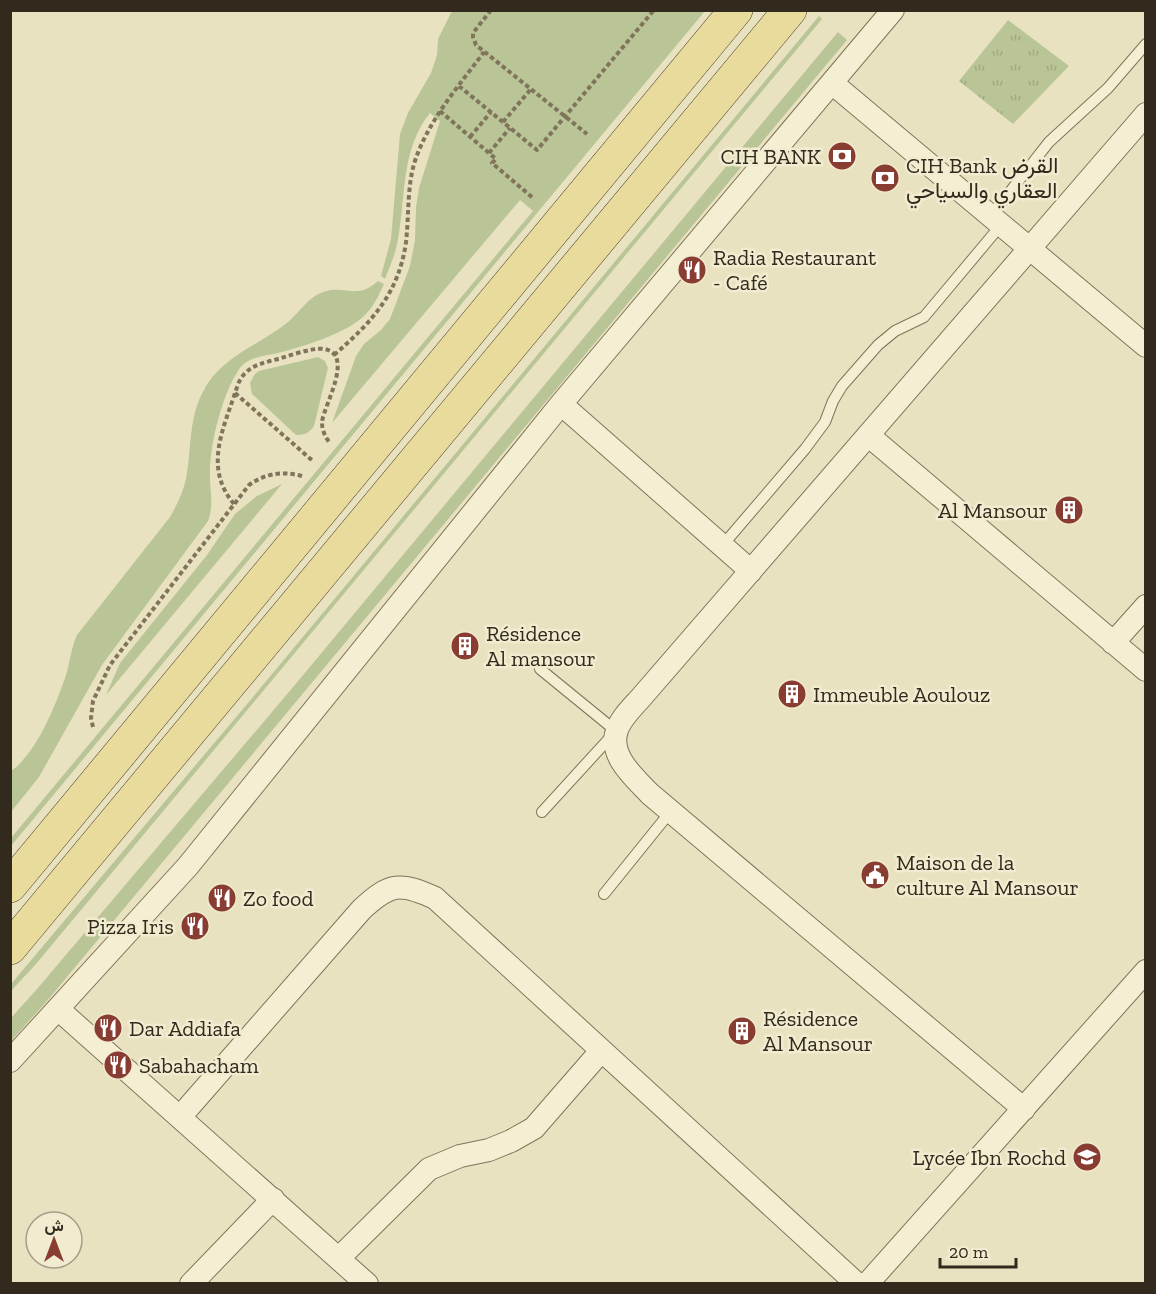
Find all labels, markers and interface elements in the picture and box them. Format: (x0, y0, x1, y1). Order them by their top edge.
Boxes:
bank icon: CIH BANK (826, 140, 858, 172)
place label: CIH BANK (721, 143, 821, 170)
place label: CIH Bank القرض العقاري والسياحي (906, 152, 1058, 209)
bank icon: CIH Bank القرض العقاري والسياحي (869, 162, 901, 194)
place label: Radia Restaurant - Café (713, 244, 877, 296)
restaurant icon: Radia Restaurant - Café (676, 254, 708, 286)
building icon: Al Mansour (1053, 494, 1085, 526)
place label: Al Mansour (938, 497, 1048, 524)
place label: Résidence Al mansour (486, 620, 596, 672)
building icon: Résidence Al mansour (449, 630, 481, 662)
building icon: Immeuble Aoulouz (776, 678, 808, 710)
place label: Immeuble Aoulouz (813, 681, 990, 708)
place label: Maison de la culture Al Mansour (896, 849, 1079, 901)
public building icon: Maison de la culture Al Mansour (859, 859, 891, 891)
restaurant icon: Zo food (206, 882, 238, 914)
place label: Zo food (243, 885, 314, 912)
restaurant icon: Pizza Iris (179, 910, 211, 942)
place label: Pizza Iris (87, 913, 174, 940)
place label: Résidence Al Mansour (763, 1005, 873, 1057)
restaurant icon: Dar Addiafa (92, 1012, 124, 1044)
place label: Dar Addiafa (129, 1015, 241, 1042)
building icon: Résidence Al Mansour (726, 1015, 758, 1047)
restaurant icon: Sabahacham (102, 1049, 134, 1081)
place label: Sabahacham (139, 1052, 259, 1079)
school or university icon: Lycée Ibn Rochd (1071, 1141, 1103, 1173)
place label: Lycée Ibn Rochd (912, 1144, 1066, 1171)
north arrow (24, 1210, 84, 1270)
text: ش (44, 1216, 64, 1235)
scale bar (940, 1231, 1016, 1269)
text: 20 m (949, 1241, 989, 1263)

